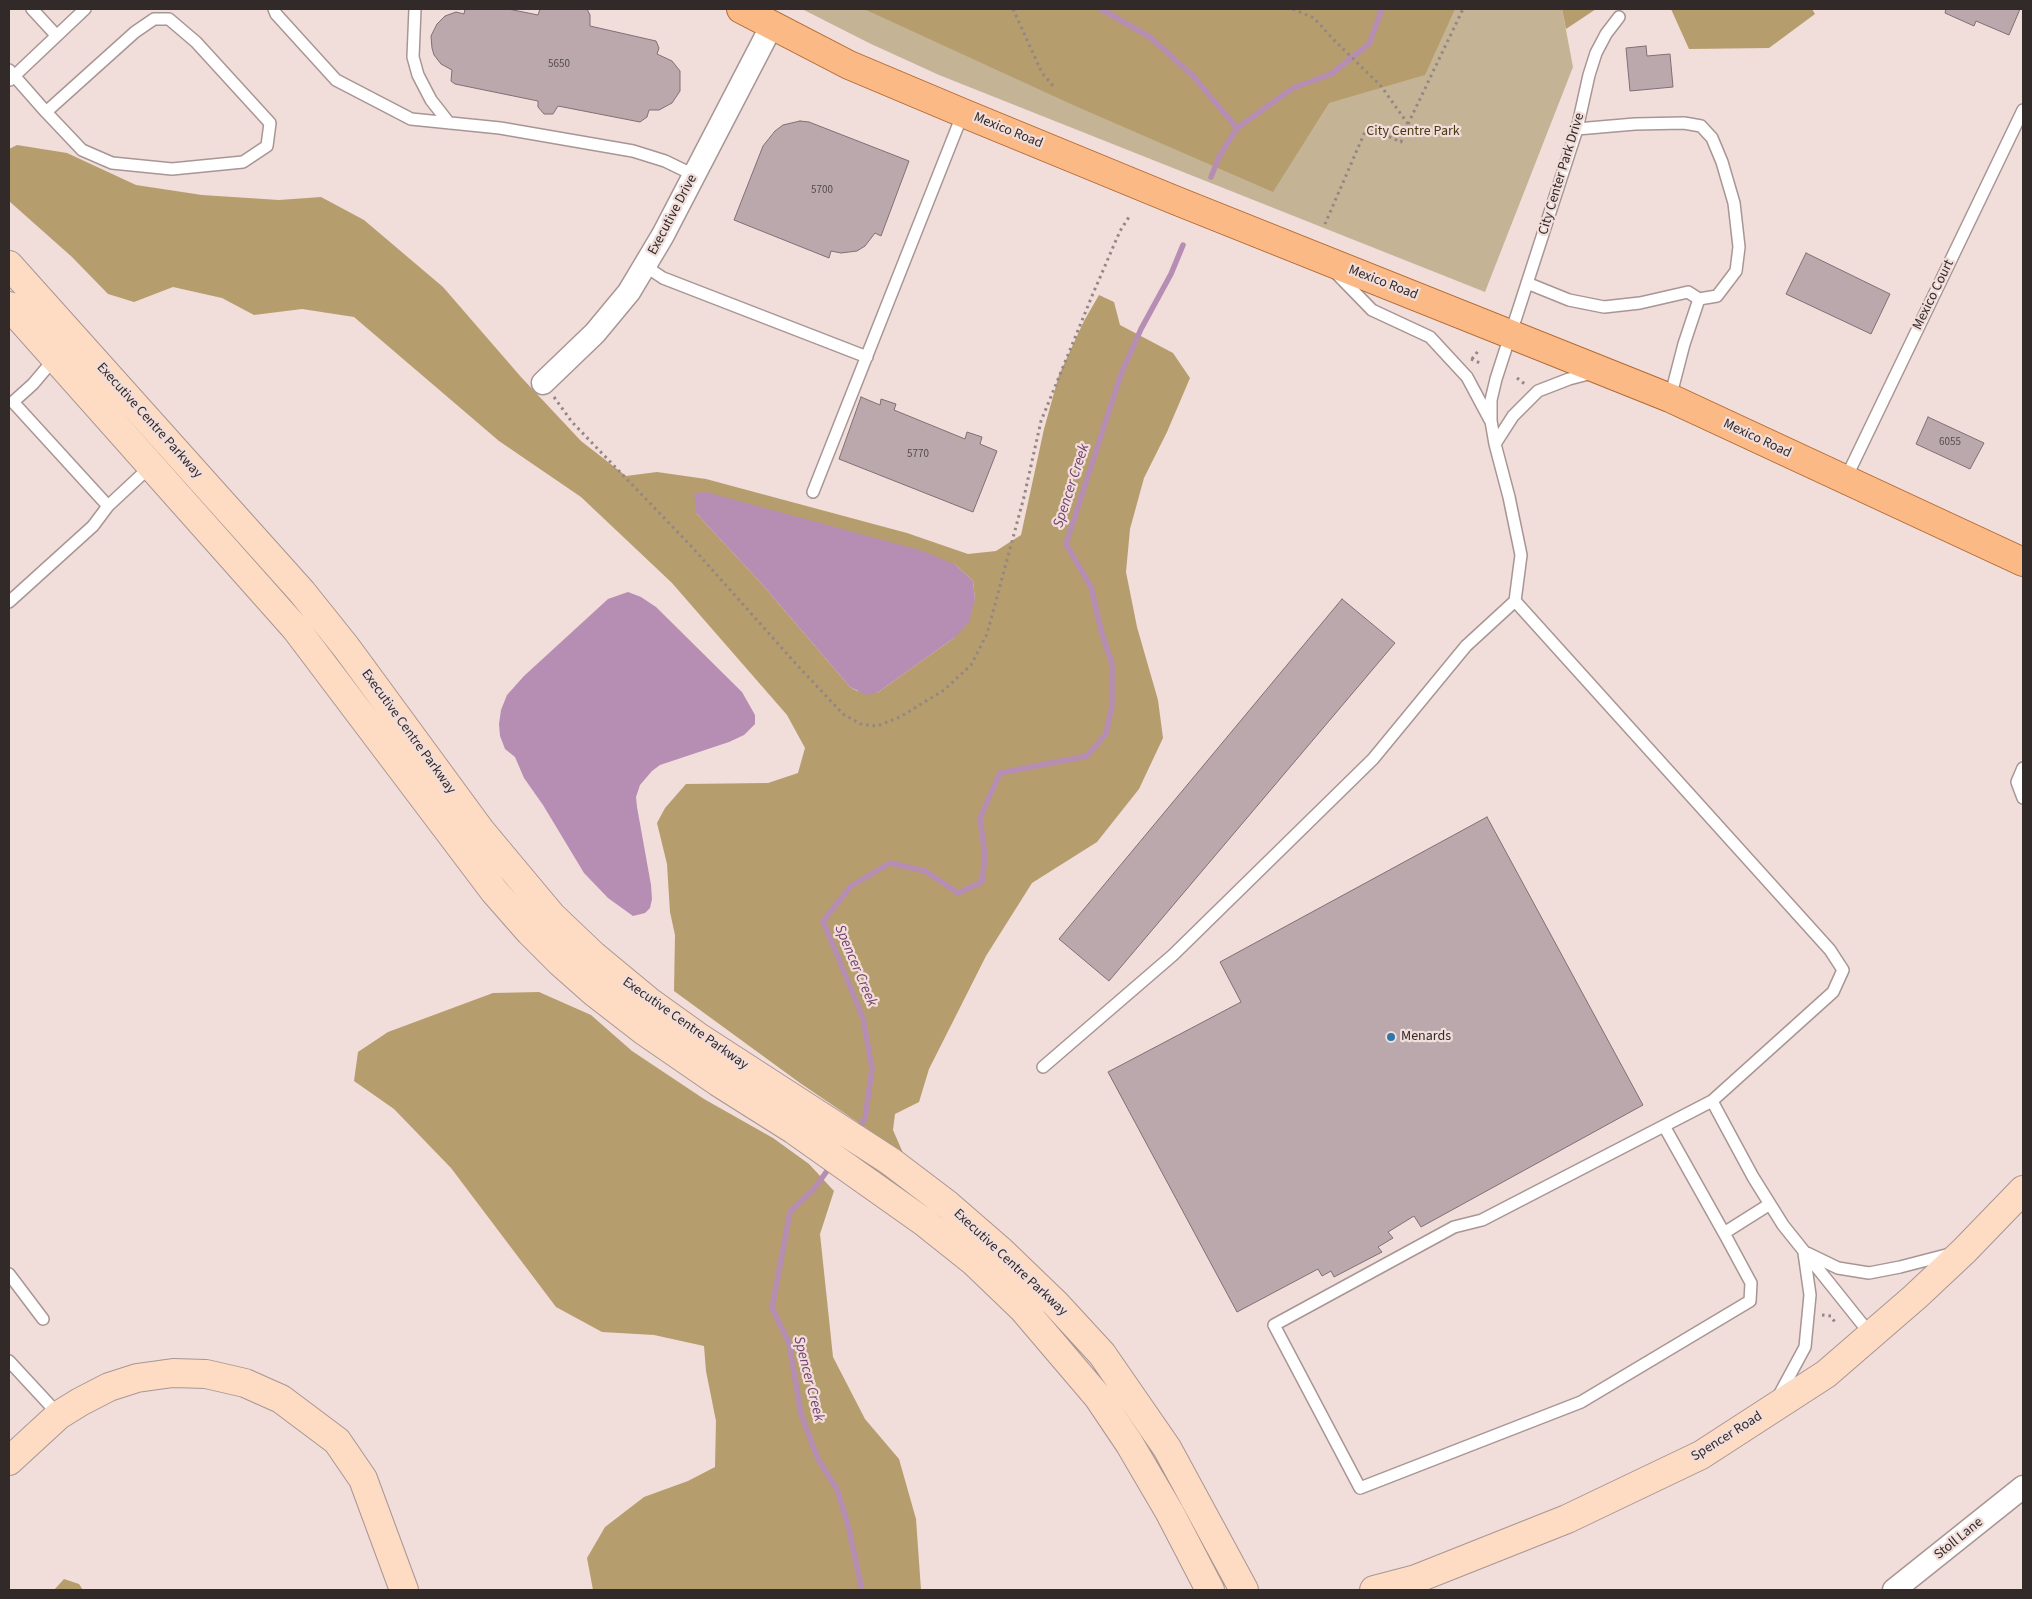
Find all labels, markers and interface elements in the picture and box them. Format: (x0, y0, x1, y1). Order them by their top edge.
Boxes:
house number: 5650 (548, 58, 570, 72)
street label: Mexico Road (971, 109, 1045, 153)
street label: City Center Park Drive (1535, 111, 1589, 237)
park label: City Centre Park (1366, 124, 1460, 140)
street label: Executive Drive (645, 172, 701, 258)
house number: 5700 (811, 184, 833, 198)
street label: Mexico Court (1910, 257, 1958, 333)
street label: Mexico Road (1346, 262, 1420, 304)
street label: Executive Centre Parkway (93, 360, 205, 482)
street label: Mexico Road (1720, 416, 1794, 462)
house number: 6055 (1939, 436, 1961, 450)
water label: Spencer Creek (1050, 442, 1094, 530)
house number: 5770 (907, 448, 929, 462)
street label: Executive Centre Parkway (357, 666, 459, 798)
water label: Spencer Creek (830, 922, 880, 1010)
street label: Executive Centre Parkway (619, 974, 751, 1074)
place label: Menards (1401, 1029, 1451, 1045)
marker: Menards (1385, 1031, 1397, 1043)
street label: Executive Centre Parkway (950, 1206, 1070, 1320)
water label: Spencer Creek (789, 1335, 827, 1423)
street label: Spencer Road (1688, 1409, 1766, 1465)
street label: Stoll Lane (1931, 1514, 1987, 1564)

